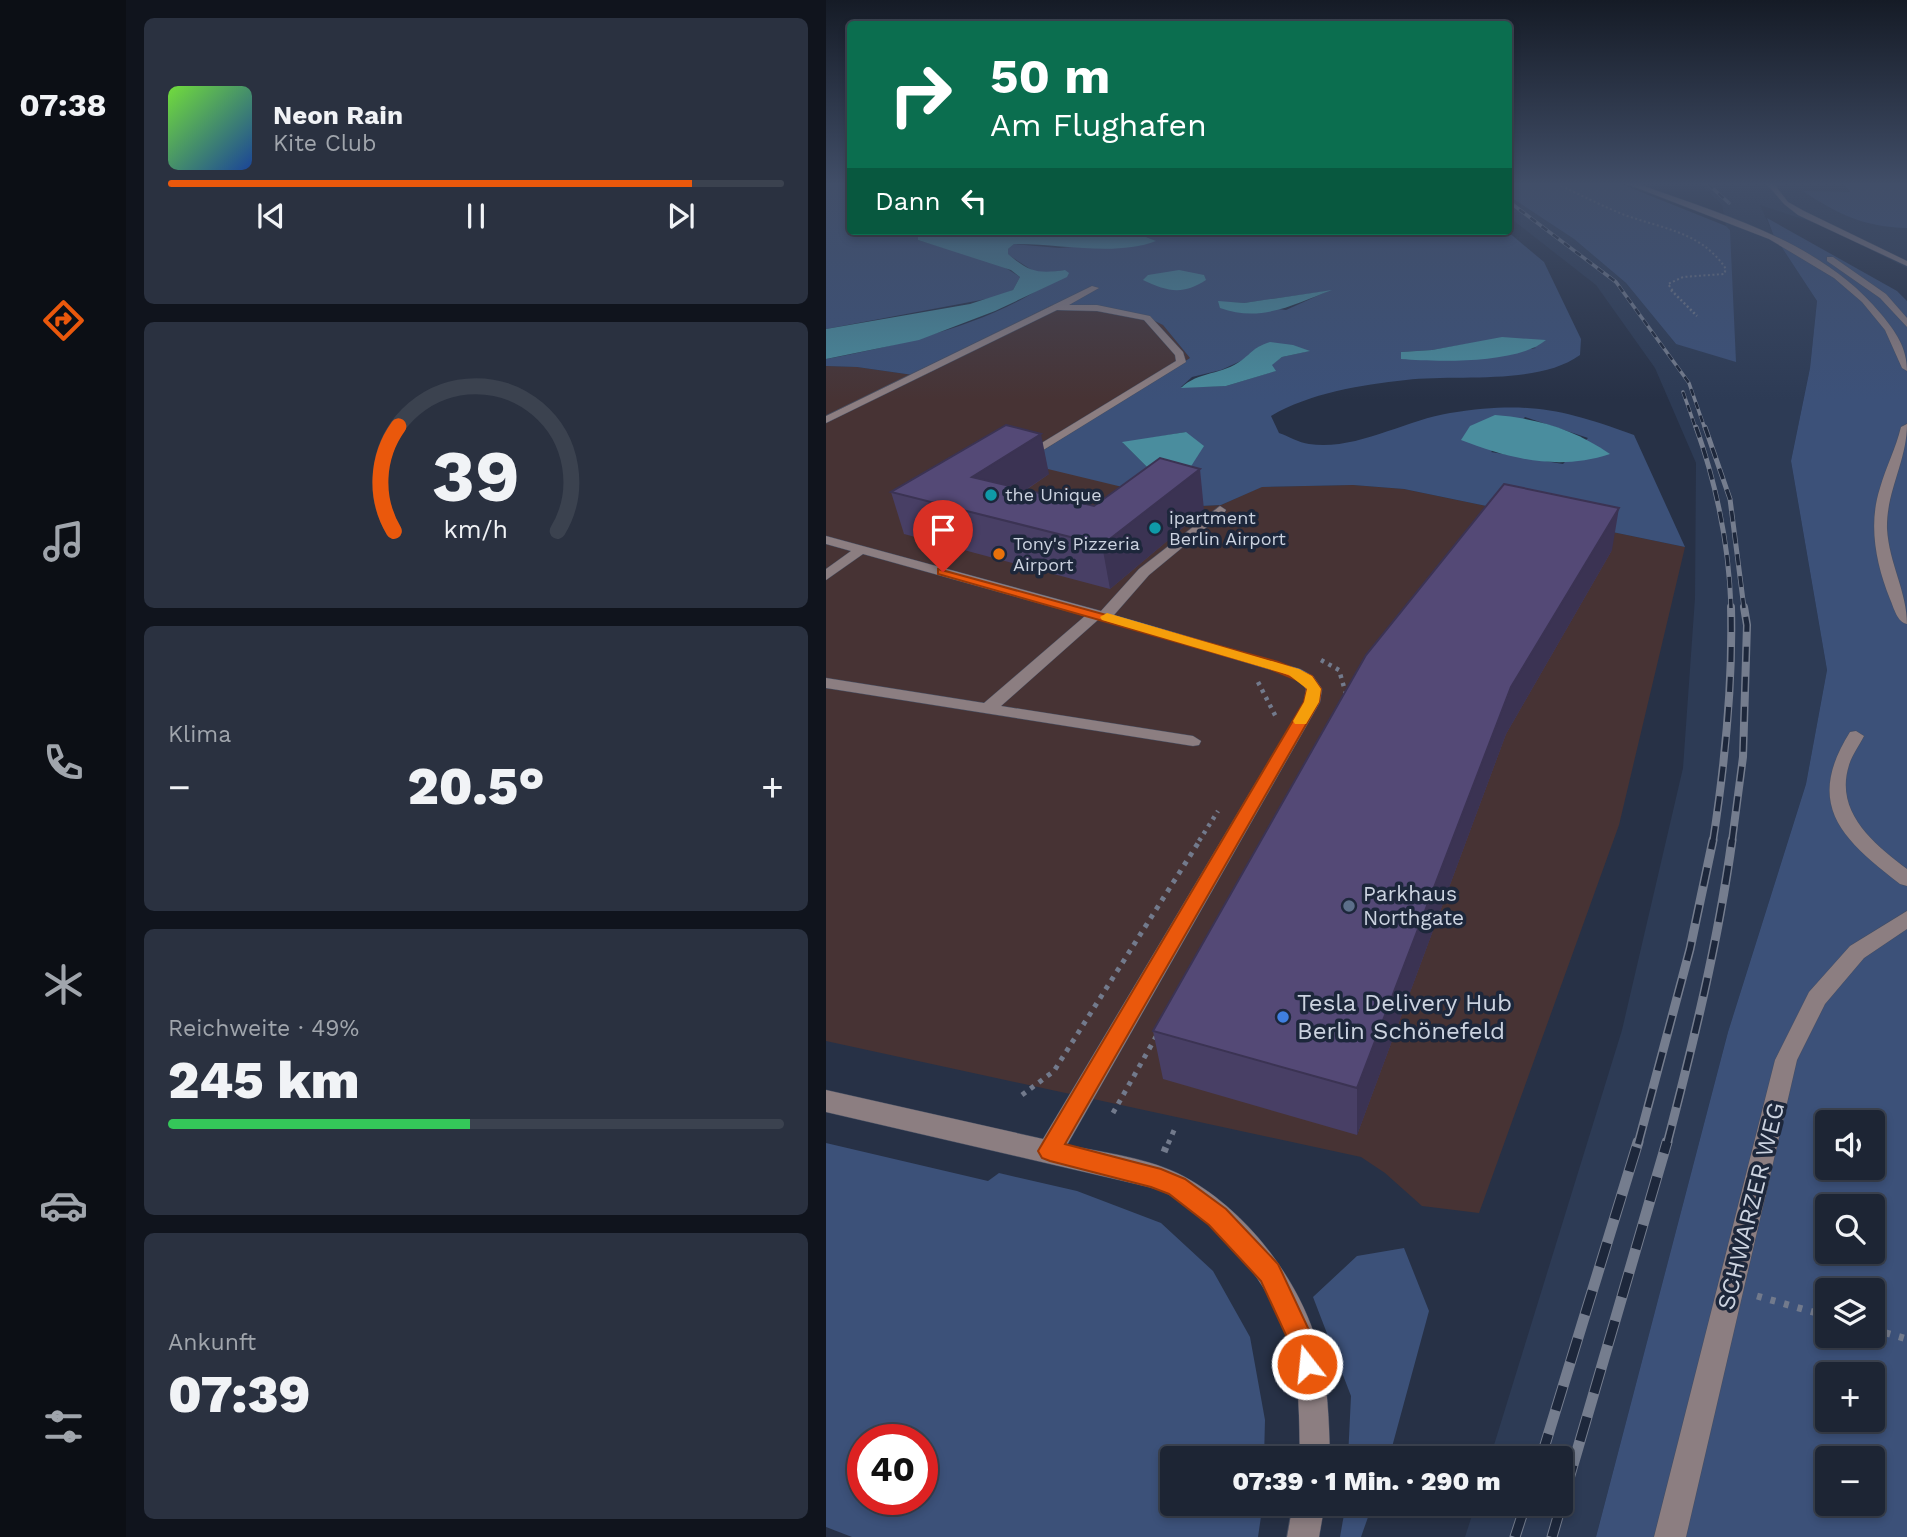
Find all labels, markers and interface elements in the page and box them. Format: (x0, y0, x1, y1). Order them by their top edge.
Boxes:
text: 50 m (990, 47, 1110, 105)
icon: right (875, 49, 966, 140)
text: 07:38 (19, 86, 107, 124)
text: Neon Rain (273, 100, 403, 130)
text: Am Flughafen (990, 106, 1207, 144)
text: Kite Club (273, 130, 376, 157)
icon: left (955, 182, 993, 220)
text: Dann (875, 186, 941, 216)
icon: previous (252, 197, 290, 235)
icon: pause (457, 197, 495, 235)
icon: next (662, 197, 700, 235)
icon: directions (39, 296, 88, 345)
text: 39 (432, 433, 520, 519)
place label: the Unique (1005, 484, 1102, 505)
marker: the Unique (983, 487, 999, 503)
pin (913, 500, 973, 572)
place label: ipartment Berlin Airport (1169, 507, 1286, 549)
icon: arrive (924, 511, 962, 549)
text: km/h (444, 514, 508, 543)
icon: music (39, 517, 88, 566)
marker: ipartment Berlin Airport (1147, 520, 1163, 536)
place label: Tony's Pizzeria Airport (1013, 533, 1140, 575)
marker: Tony's Pizzeria Airport (991, 546, 1007, 562)
text: Klima (168, 721, 231, 748)
icon: phone (39, 738, 88, 787)
text: 20.5° (407, 756, 545, 817)
text: − (168, 765, 191, 809)
text: + (761, 765, 784, 809)
place label: Parkhaus Northgate (1363, 881, 1464, 930)
marker: Parkhaus Northgate (1341, 898, 1357, 914)
icon: climate (39, 960, 88, 1009)
place label: Tesla Delivery Hub Berlin Schönefeld (1297, 989, 1512, 1045)
marker: Tesla Delivery Hub Berlin Schönefeld (1275, 1009, 1291, 1025)
text: Reichweite · 49% (168, 1015, 359, 1042)
text: 245 km (168, 1050, 360, 1111)
street label: SCHWARZER WEG (1712, 1099, 1790, 1313)
map controls (1815, 1110, 1885, 1516)
button: sound (1815, 1110, 1885, 1180)
icon: car (39, 1181, 88, 1230)
button: search (1815, 1194, 1885, 1264)
button: layers (1815, 1278, 1885, 1348)
position arrow (1270, 1327, 1344, 1401)
text: Ankunft (168, 1329, 256, 1356)
button: + (1815, 1362, 1885, 1432)
text: 07:39 (168, 1364, 311, 1425)
icon: filters (39, 1402, 88, 1451)
speed limit sign: 40 (847, 1424, 938, 1515)
button: − (1815, 1446, 1885, 1516)
text: 07:39 · 1 Min. · 290 m (1232, 1466, 1501, 1496)

